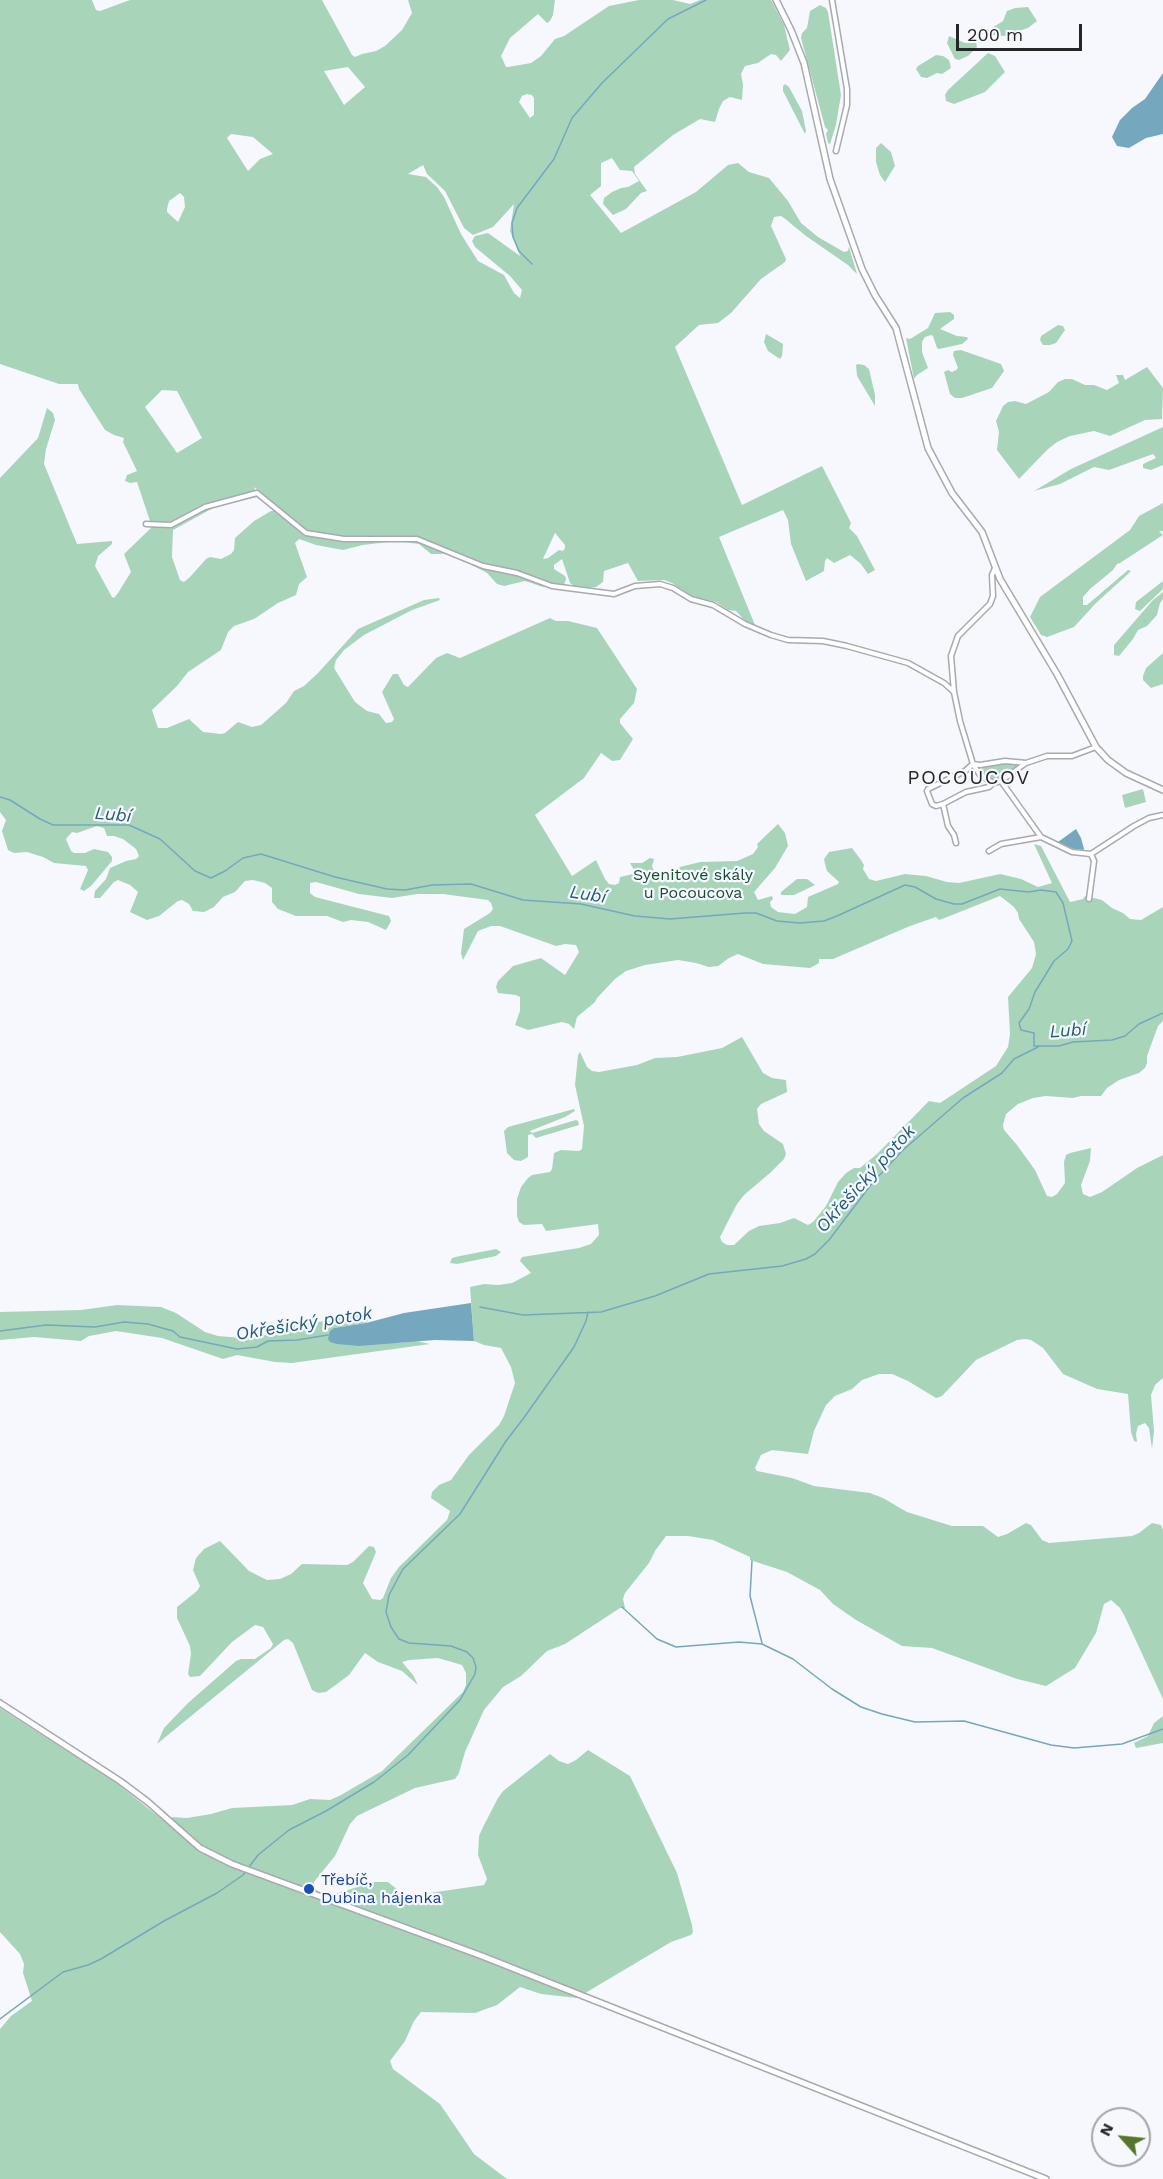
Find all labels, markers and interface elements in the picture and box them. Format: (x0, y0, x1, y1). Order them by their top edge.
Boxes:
scale bar (959, 12, 1085, 50)
text: 200 m (967, 24, 1023, 45)
district label: POCOUCOV (907, 766, 1031, 790)
water label: Lubí (94, 803, 132, 827)
park label: Syenitové skály u Pocoucova (633, 865, 753, 903)
water label: Lubí (568, 881, 608, 909)
water label: Lubí (1049, 1019, 1087, 1043)
water label: Okřešický potok (812, 1121, 920, 1237)
water label: Okřešický potok (234, 1303, 374, 1345)
place label: Třebíč, Dubina hájenka (321, 1870, 441, 1908)
marker: Třebíč, Dubina hájenka (302, 1882, 316, 1896)
north arrow (1091, 2107, 1151, 2167)
text: N (1095, 2120, 1117, 2139)

